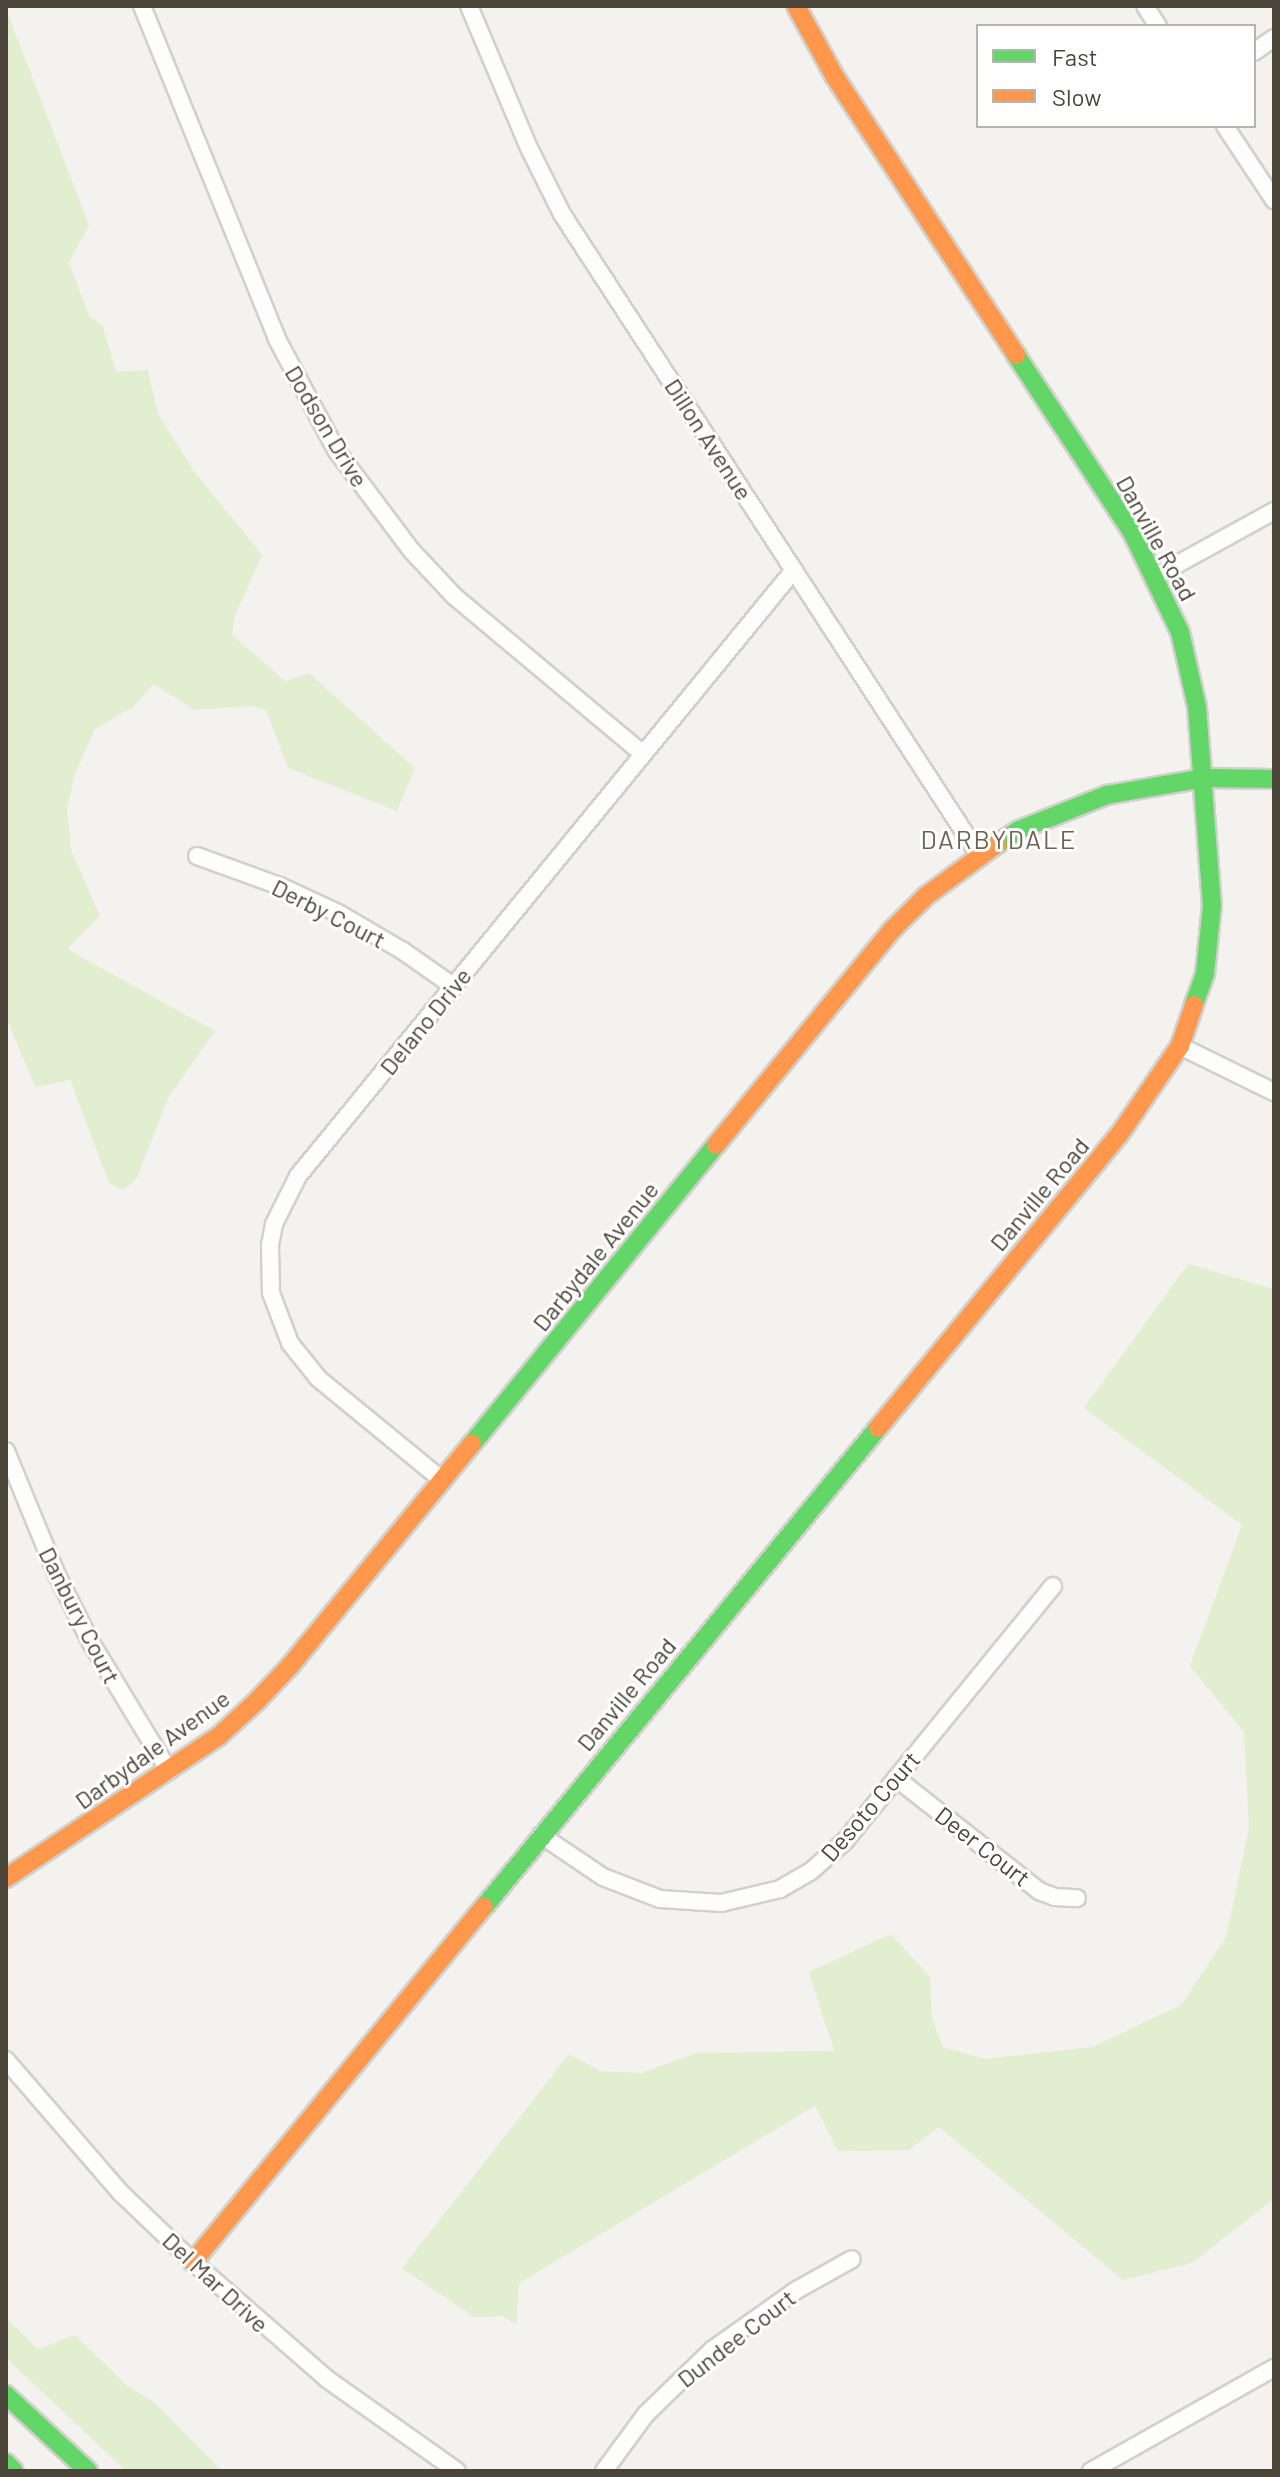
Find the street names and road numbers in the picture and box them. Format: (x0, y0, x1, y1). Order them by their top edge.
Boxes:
street label: Dodson Drive (279, 360, 375, 492)
street label: Dillon Avenue (659, 373, 759, 505)
street label: Danville Road (1111, 470, 1203, 606)
street label: Derby Court (267, 872, 391, 954)
street label: Delano Drive (373, 962, 477, 1080)
street label: Danville Road (983, 1132, 1095, 1256)
street label: Darbydale Avenue (526, 1175, 664, 1337)
street label: Danbury Court (33, 1542, 127, 1688)
street label: Danville Road (570, 1632, 682, 1756)
street label: Darbydale Avenue (69, 1683, 235, 1815)
street label: Desoto Court (814, 1745, 926, 1867)
street label: Deer Court (930, 1800, 1036, 1892)
street label: Del Mar Drive (157, 2226, 275, 2338)
street label: Dundee Court (671, 2283, 801, 2393)

